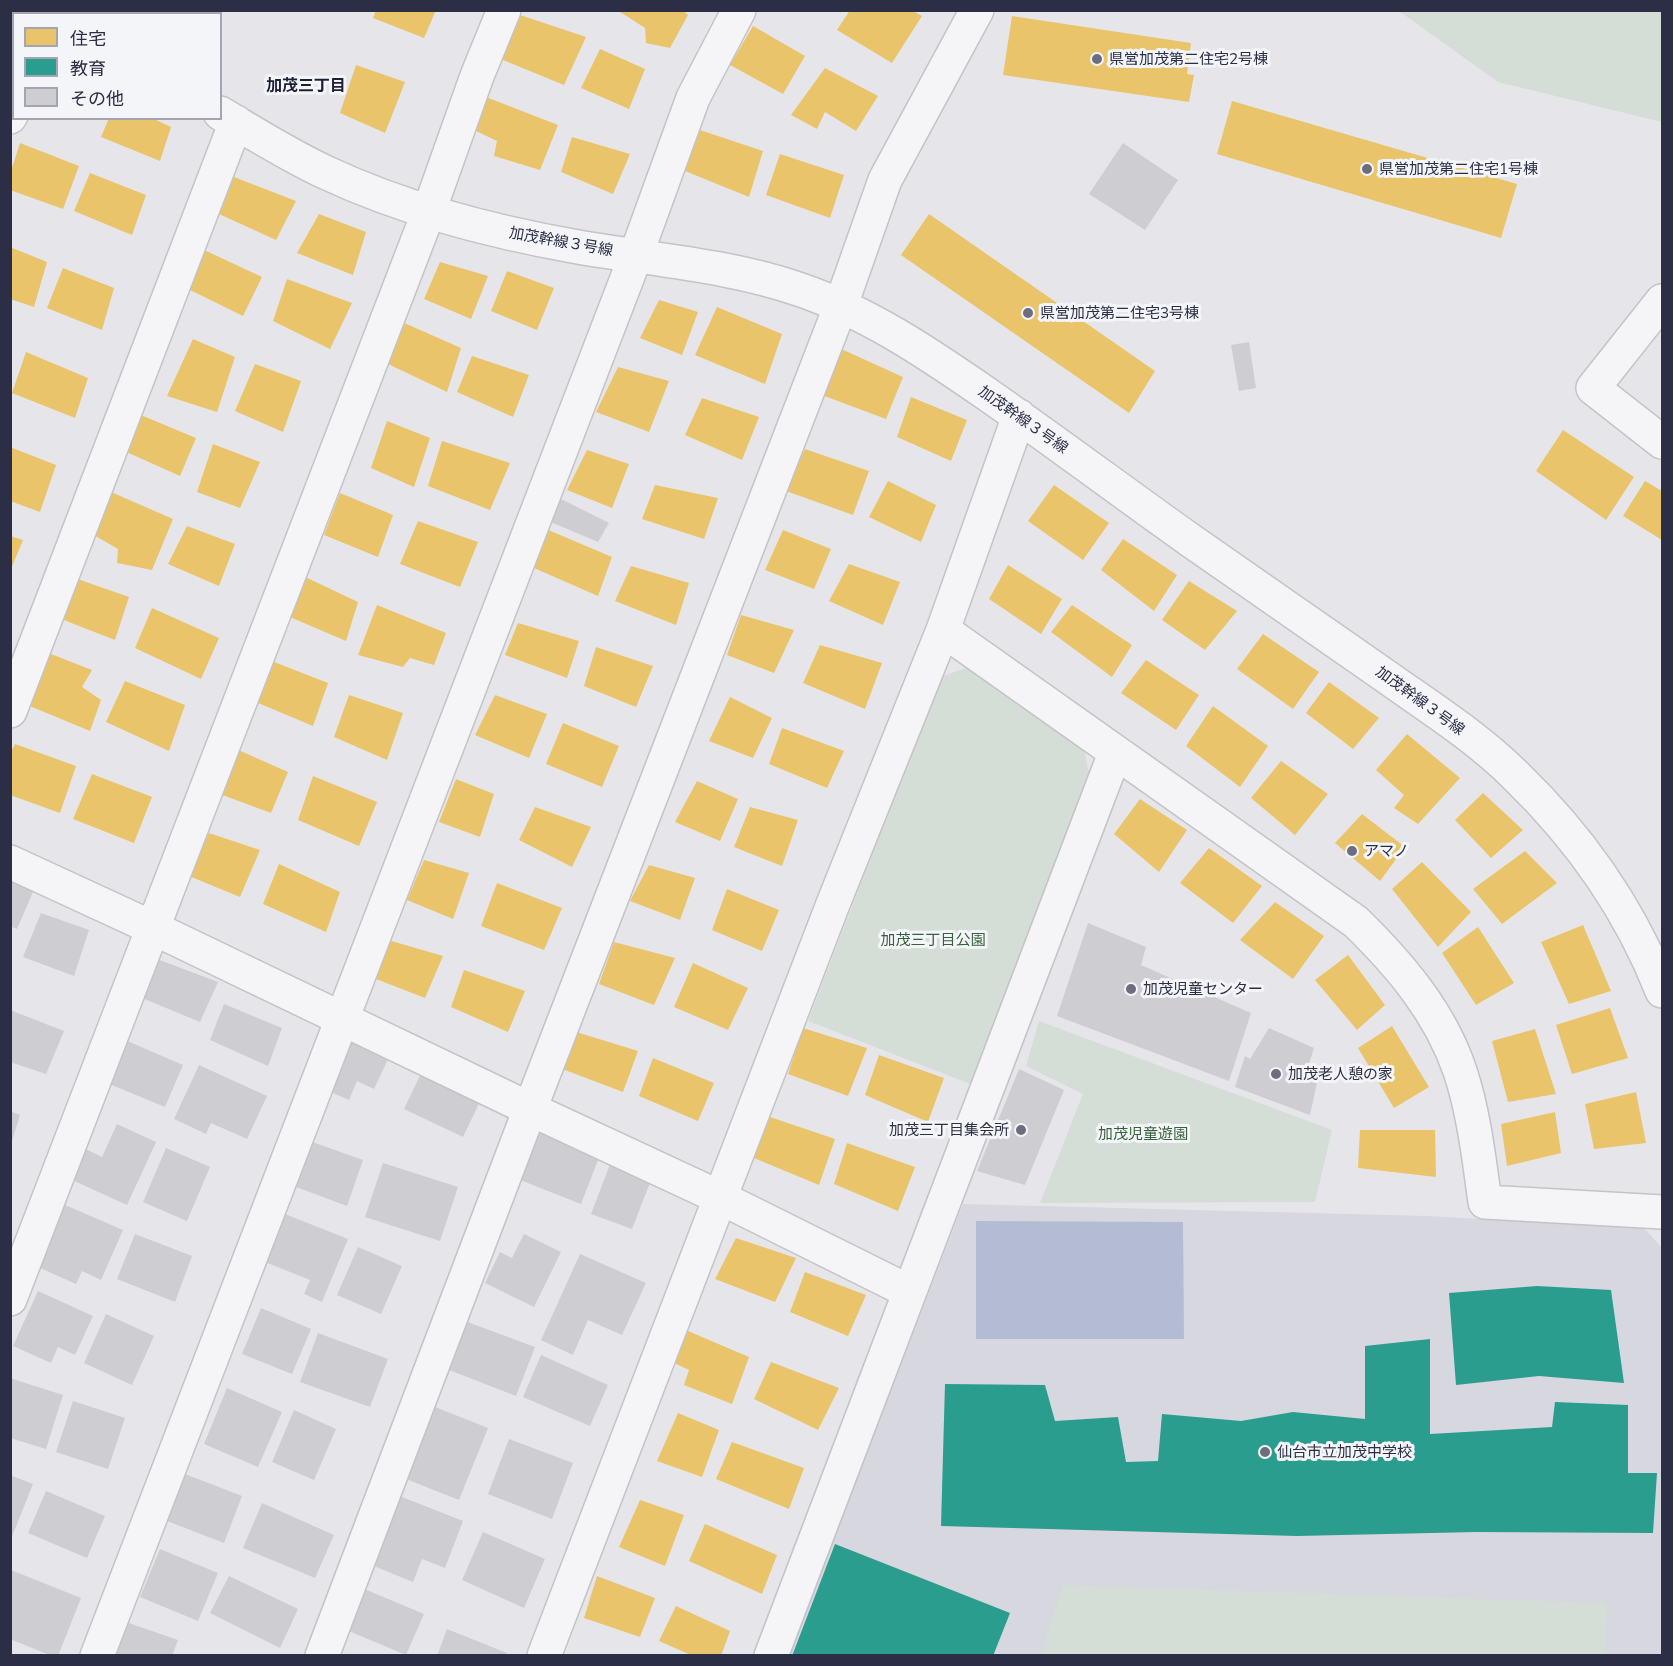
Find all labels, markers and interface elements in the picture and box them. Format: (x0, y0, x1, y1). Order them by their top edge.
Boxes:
legend (12, 12, 222, 120)
text: 住宅 (70, 27, 106, 50)
place label: 県営加茂第二住宅2号棟 (1109, 50, 1268, 68)
marker: 県営加茂第二住宅2号棟 (1090, 52, 1104, 66)
text: 教育 (70, 57, 106, 80)
district label: 加茂三丁目 (266, 76, 346, 96)
text: その他 (70, 87, 124, 110)
place label: 県営加茂第二住宅1号棟 (1379, 160, 1538, 178)
marker: 県営加茂第二住宅1号棟 (1360, 162, 1374, 176)
street label: 加茂幹線３号線 (508, 224, 614, 260)
place label: 県営加茂第二住宅3号棟 (1040, 304, 1199, 322)
marker: 県営加茂第二住宅3号棟 (1021, 306, 1035, 320)
street label: 加茂幹線３号線 (975, 383, 1071, 457)
street label: 加茂幹線３号線 (1372, 663, 1468, 739)
place label: アマノ (1364, 842, 1409, 860)
marker: アマノ (1345, 844, 1359, 858)
park label: 加茂三丁目公園 (881, 931, 985, 949)
place label: 加茂児童センター (1143, 980, 1263, 998)
marker: 加茂児童センター (1124, 982, 1138, 996)
place label: 加茂老人憩の家 (1288, 1065, 1393, 1083)
marker: 加茂老人憩の家 (1269, 1067, 1283, 1081)
place label: 加茂三丁目集会所 (889, 1121, 1009, 1139)
marker: 加茂三丁目集会所 (1014, 1123, 1028, 1137)
park label: 加茂児童遊園 (1098, 1125, 1188, 1143)
place label: 仙台市立加茂中学校 (1277, 1443, 1412, 1461)
marker: 仙台市立加茂中学校 (1258, 1445, 1272, 1459)

